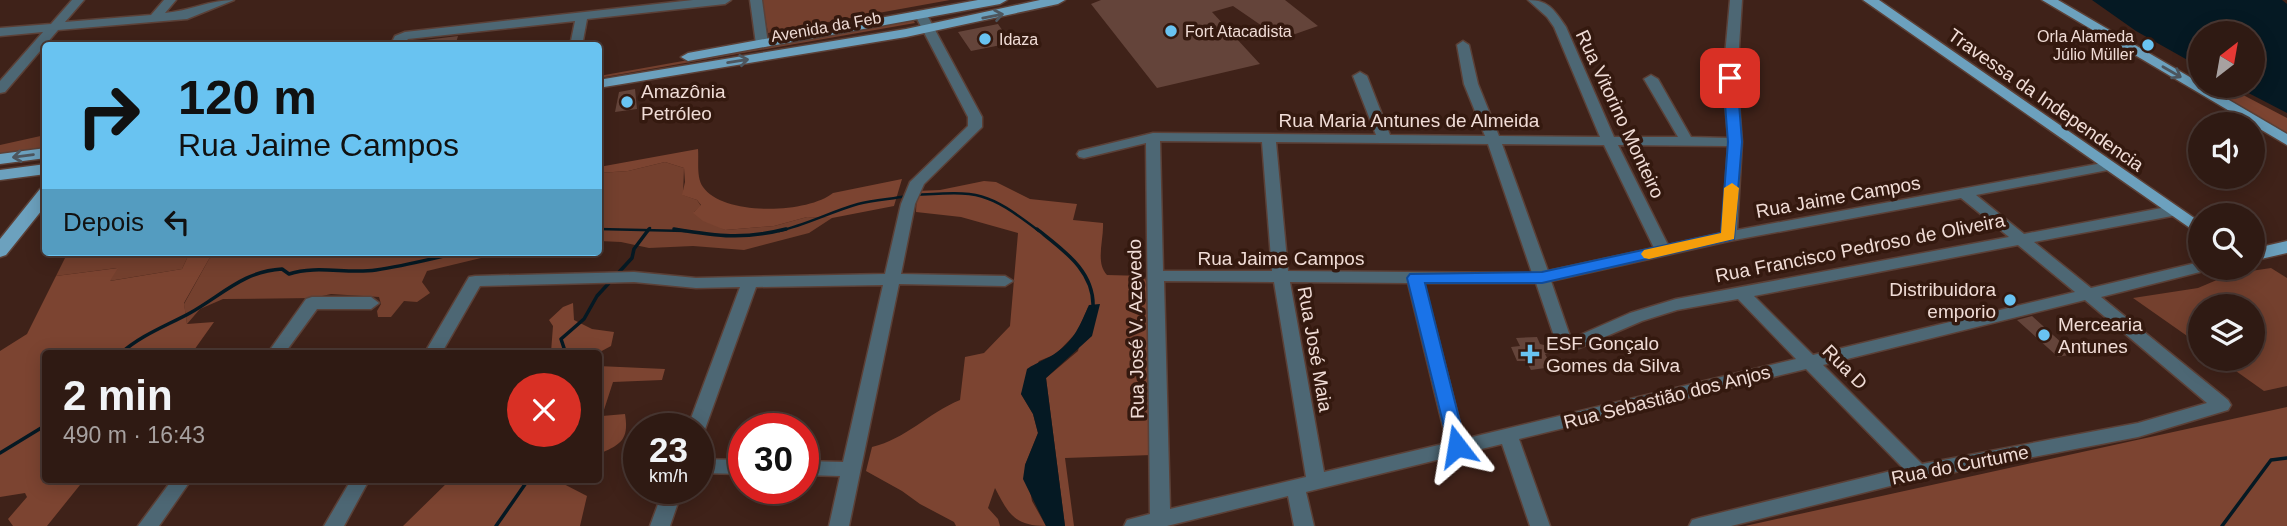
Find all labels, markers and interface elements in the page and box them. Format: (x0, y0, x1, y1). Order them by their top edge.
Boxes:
one-way arrow (981, 8, 1004, 22)
street label: Avenida da Feb (769, 9, 883, 45)
north arrow (2188, 21, 2264, 98)
map controls (2188, 21, 2265, 371)
marker: Fort Atacadista (1163, 23, 1179, 39)
place label: Fort Atacadista (1185, 23, 1292, 40)
street label: Travessa da Independencia (1944, 24, 2148, 176)
street label: Rua Vitorino Monteiro (1572, 26, 1668, 202)
place label: Orla Alameda Júlio Müller (2037, 28, 2135, 63)
marker: Idaza (977, 31, 993, 47)
place label: Idaza (999, 31, 1038, 48)
marker: Orla Alameda Júlio Müller (2140, 37, 2156, 53)
pin (1700, 48, 1760, 108)
one-way arrow (727, 54, 749, 67)
icon: arrive (1711, 59, 1749, 97)
one-way arrow (2161, 65, 2181, 79)
icon: right (63, 70, 154, 161)
text: 120 m (178, 70, 317, 124)
place label: Amazônia Petróleo (641, 81, 726, 124)
marker: Amazônia Petróleo (619, 94, 635, 110)
street label: Rua Maria Antunes de Almeida (1279, 110, 1540, 131)
button: sound (2188, 112, 2265, 189)
text: Rua Jaime Campos (178, 127, 459, 163)
one-way arrow (12, 150, 35, 163)
street label: Rua Jaime Campos (1754, 172, 1922, 222)
icon: left (158, 203, 196, 241)
button: search (2188, 203, 2265, 280)
text: Depois (63, 207, 144, 237)
street label: Rua Francisco Pedroso de Oliveira (1713, 210, 2007, 286)
street label: Rua José V. Azevedo (1124, 239, 1148, 419)
street label: Rua Jaime Campos (1198, 248, 1364, 269)
place label: Distribuidora emporio (1889, 279, 1996, 322)
street label: Rua José Maia (1294, 285, 1336, 414)
marker: Distribuidora emporio (2002, 292, 2018, 308)
button: layers (2188, 294, 2265, 371)
place label: Mercearia Antunes (2058, 314, 2143, 357)
marker: Mercearia Antunes (2036, 327, 2052, 343)
place label: ESF Gonçalo Gomes da Silva (1546, 333, 1681, 376)
street label: Rua D (1819, 341, 1871, 393)
marker: ESF Gonçalo Gomes da Silva (1520, 344, 1540, 364)
street label: Rua Sebastião dos Anjos (1561, 361, 1773, 433)
text: 2 min (63, 372, 173, 419)
button: close (507, 373, 581, 447)
position arrow (1420, 409, 1494, 483)
speed limit sign: 30 (728, 413, 819, 504)
text: 490 m · 16:43 (63, 422, 205, 448)
text: 23 (649, 430, 688, 469)
street label: Rua do Curtume (1890, 441, 2030, 489)
text: km/h (649, 466, 688, 486)

